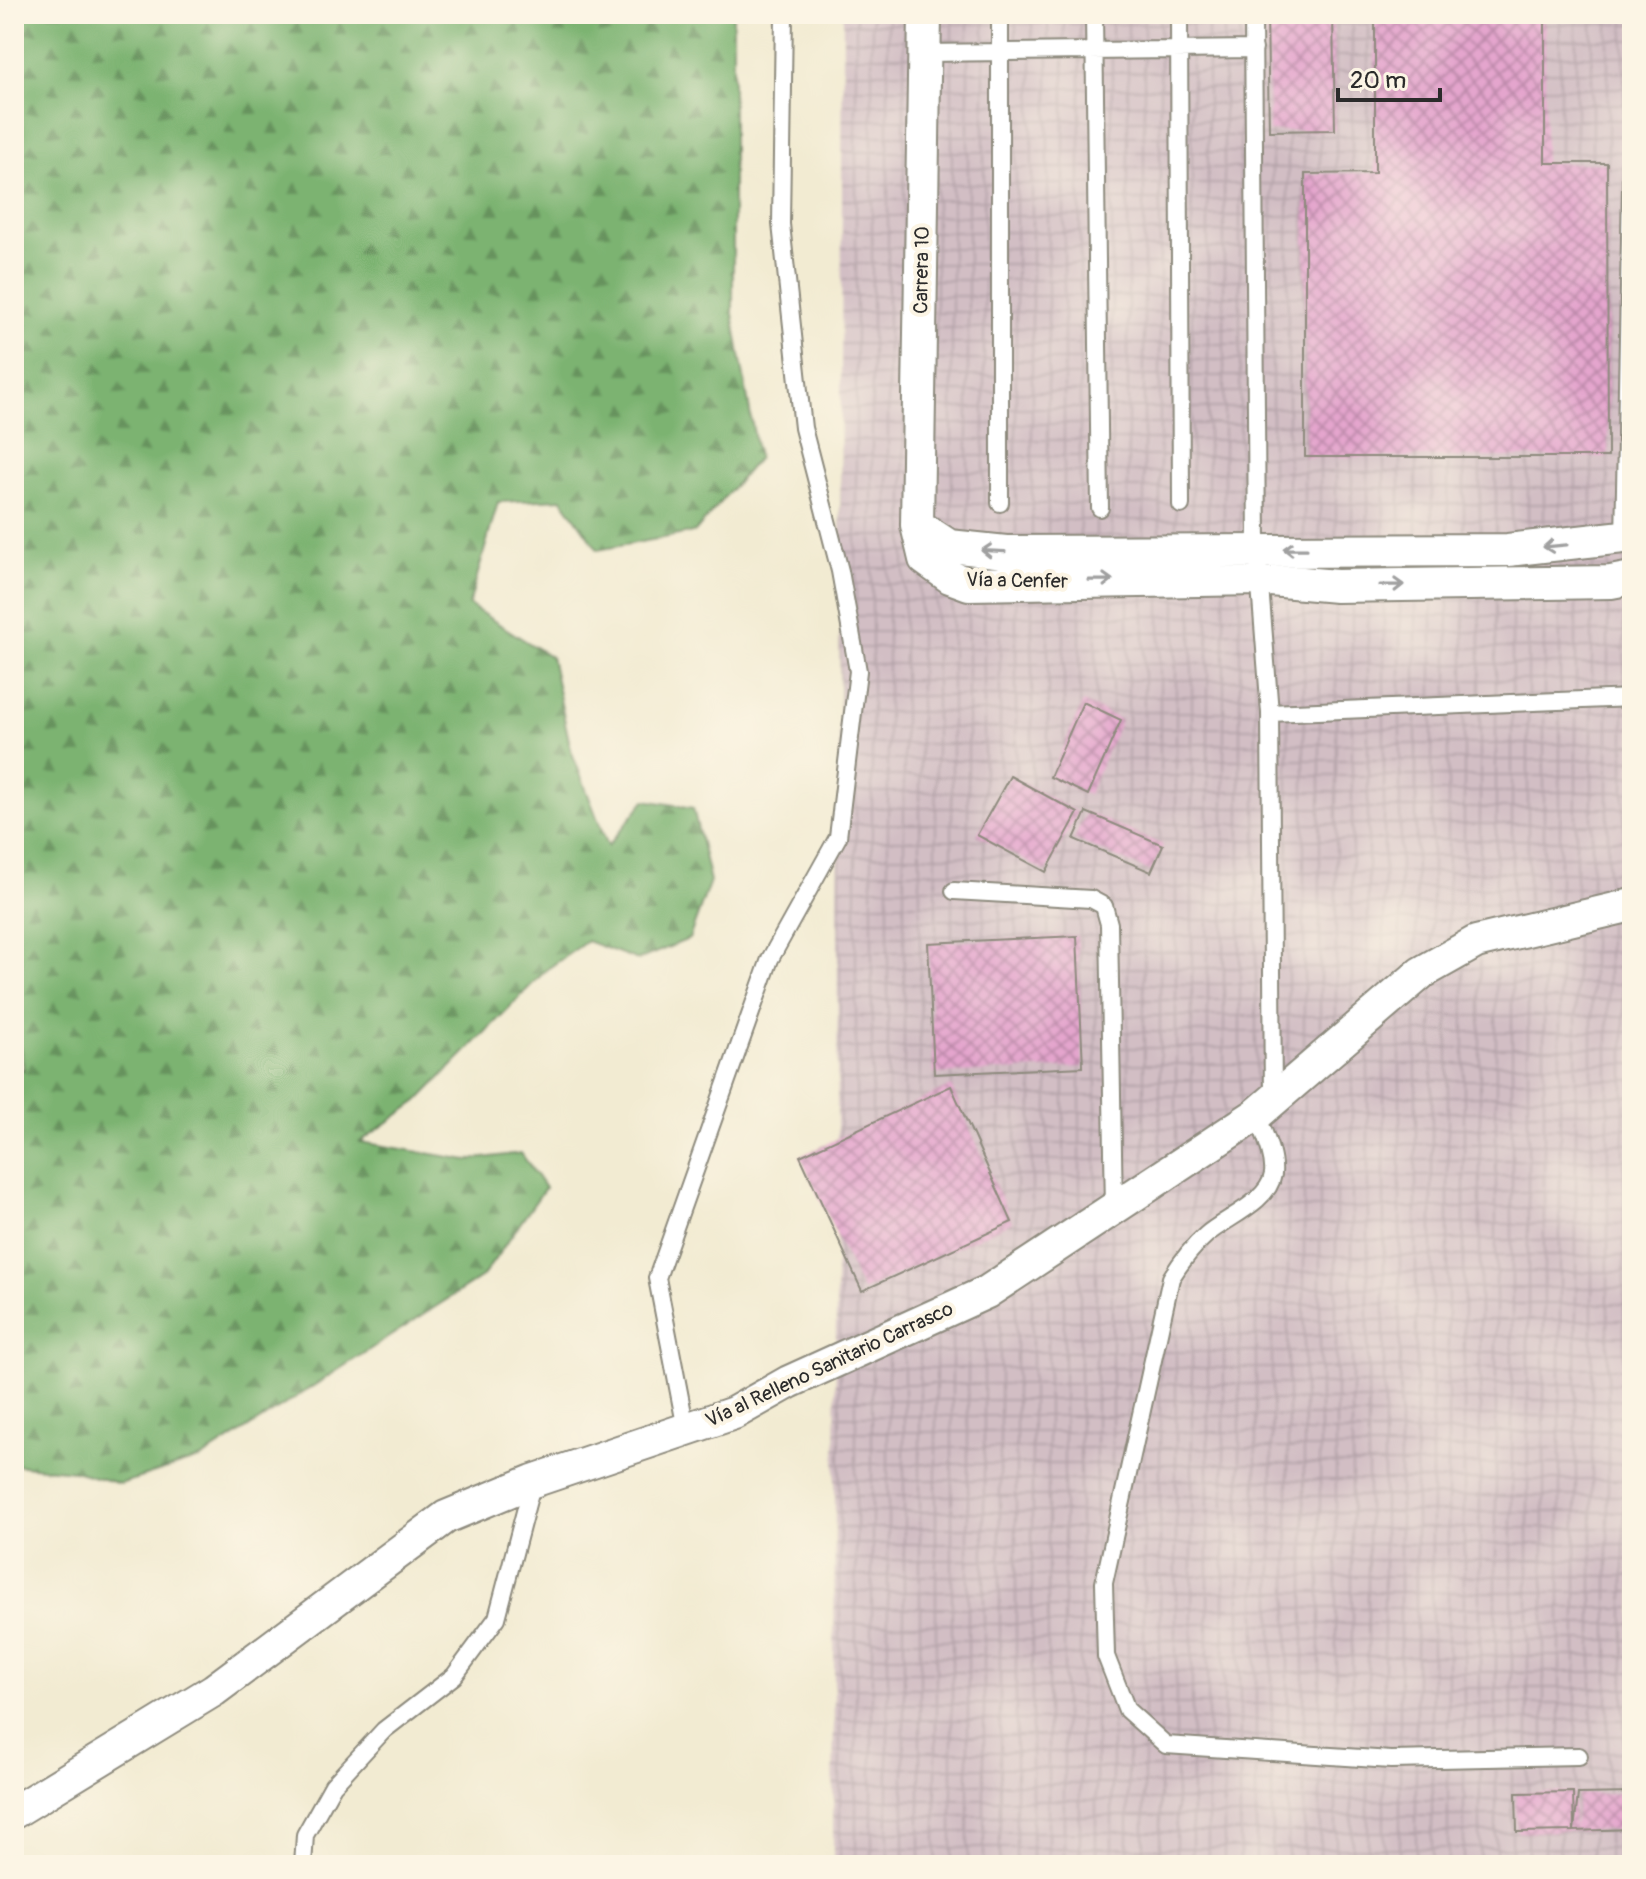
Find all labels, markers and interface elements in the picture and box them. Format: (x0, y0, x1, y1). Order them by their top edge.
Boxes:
scale bar (1338, 52, 1440, 102)
text: 20 m (1350, 66, 1406, 95)
street label: Carrera 10 (908, 226, 935, 314)
one-way arrow (1542, 538, 1569, 553)
one-way arrow (1282, 542, 1309, 557)
one-way arrow (980, 543, 1007, 558)
street label: Vía a Cenfer (966, 567, 1068, 594)
one-way arrow (1087, 572, 1114, 588)
one-way arrow (1378, 577, 1405, 593)
street label: Vía al Relleno Sanitario Carrasco (701, 1296, 957, 1433)

